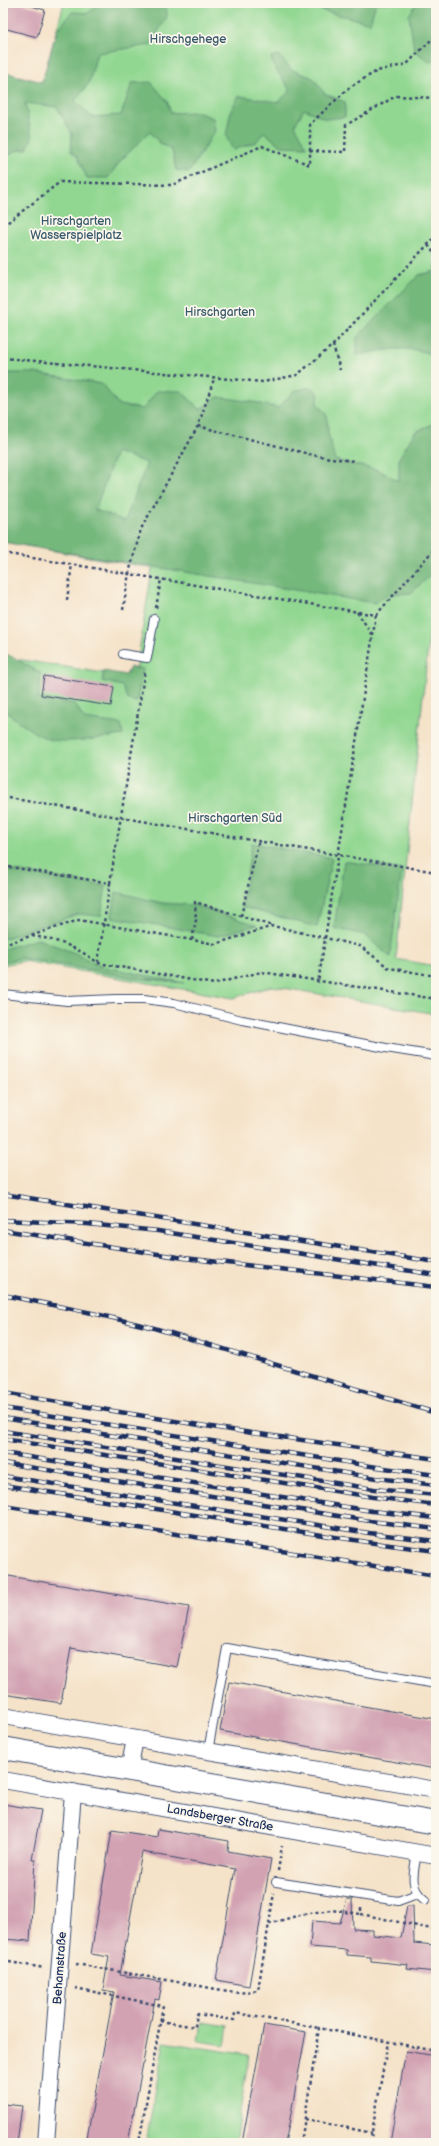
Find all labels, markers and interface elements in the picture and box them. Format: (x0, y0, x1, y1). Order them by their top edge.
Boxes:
park label: Hirschgehege (150, 32, 226, 47)
park label: Hirschgarten Wasserspielplatz (30, 214, 122, 243)
park label: Hirschgarten (185, 305, 255, 320)
park label: Hirschgarten Süd (188, 811, 282, 826)
street label: Landsberger Straße (166, 1801, 274, 1835)
street label: Behamstraße (50, 1931, 70, 2005)

